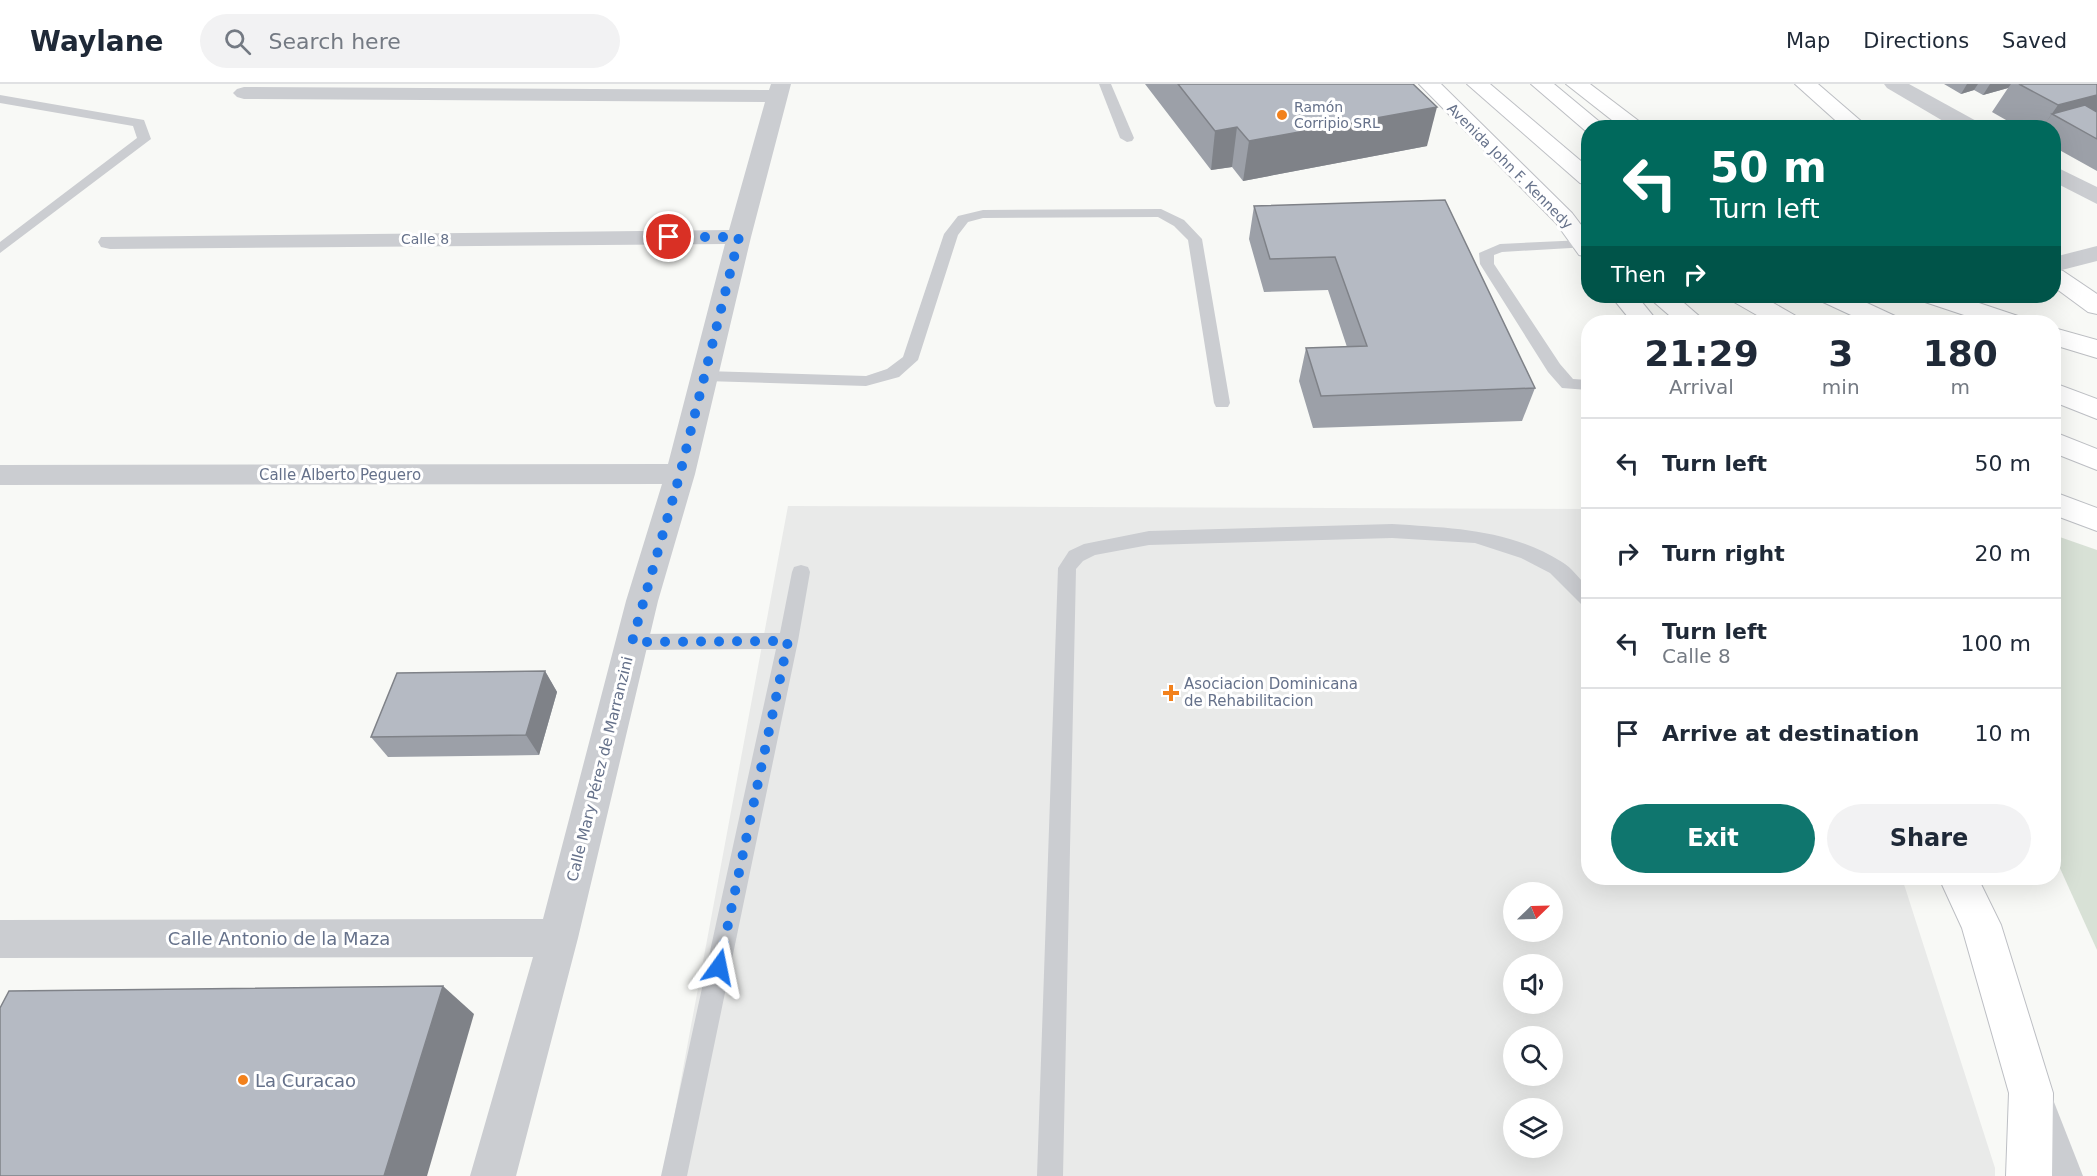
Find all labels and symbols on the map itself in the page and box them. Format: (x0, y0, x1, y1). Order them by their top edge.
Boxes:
place label: Ramón Corripio SRL (1294, 99, 1380, 131)
street label: Avenida John F. Kennedy (1444, 100, 1576, 232)
marker: Ramón Corripio SRL (1275, 108, 1289, 122)
pin (643, 211, 694, 262)
street label: Calle 8 (401, 231, 449, 247)
street label: Calle Alberto Peguero (259, 466, 421, 484)
street label: Calle Mary Pérez de Marranzini (563, 654, 637, 884)
place label: Asociacion Dominicana de Rehabilitacion (1184, 675, 1358, 710)
marker: Asociacion Dominicana de Rehabilitacion (1162, 684, 1180, 702)
north arrow (1503, 882, 1563, 942)
street label: Calle Antonio de la Maza (168, 928, 390, 949)
position arrow (687, 935, 751, 999)
place label: La Curacao (255, 1070, 356, 1091)
marker: La Curacao (236, 1073, 250, 1087)

